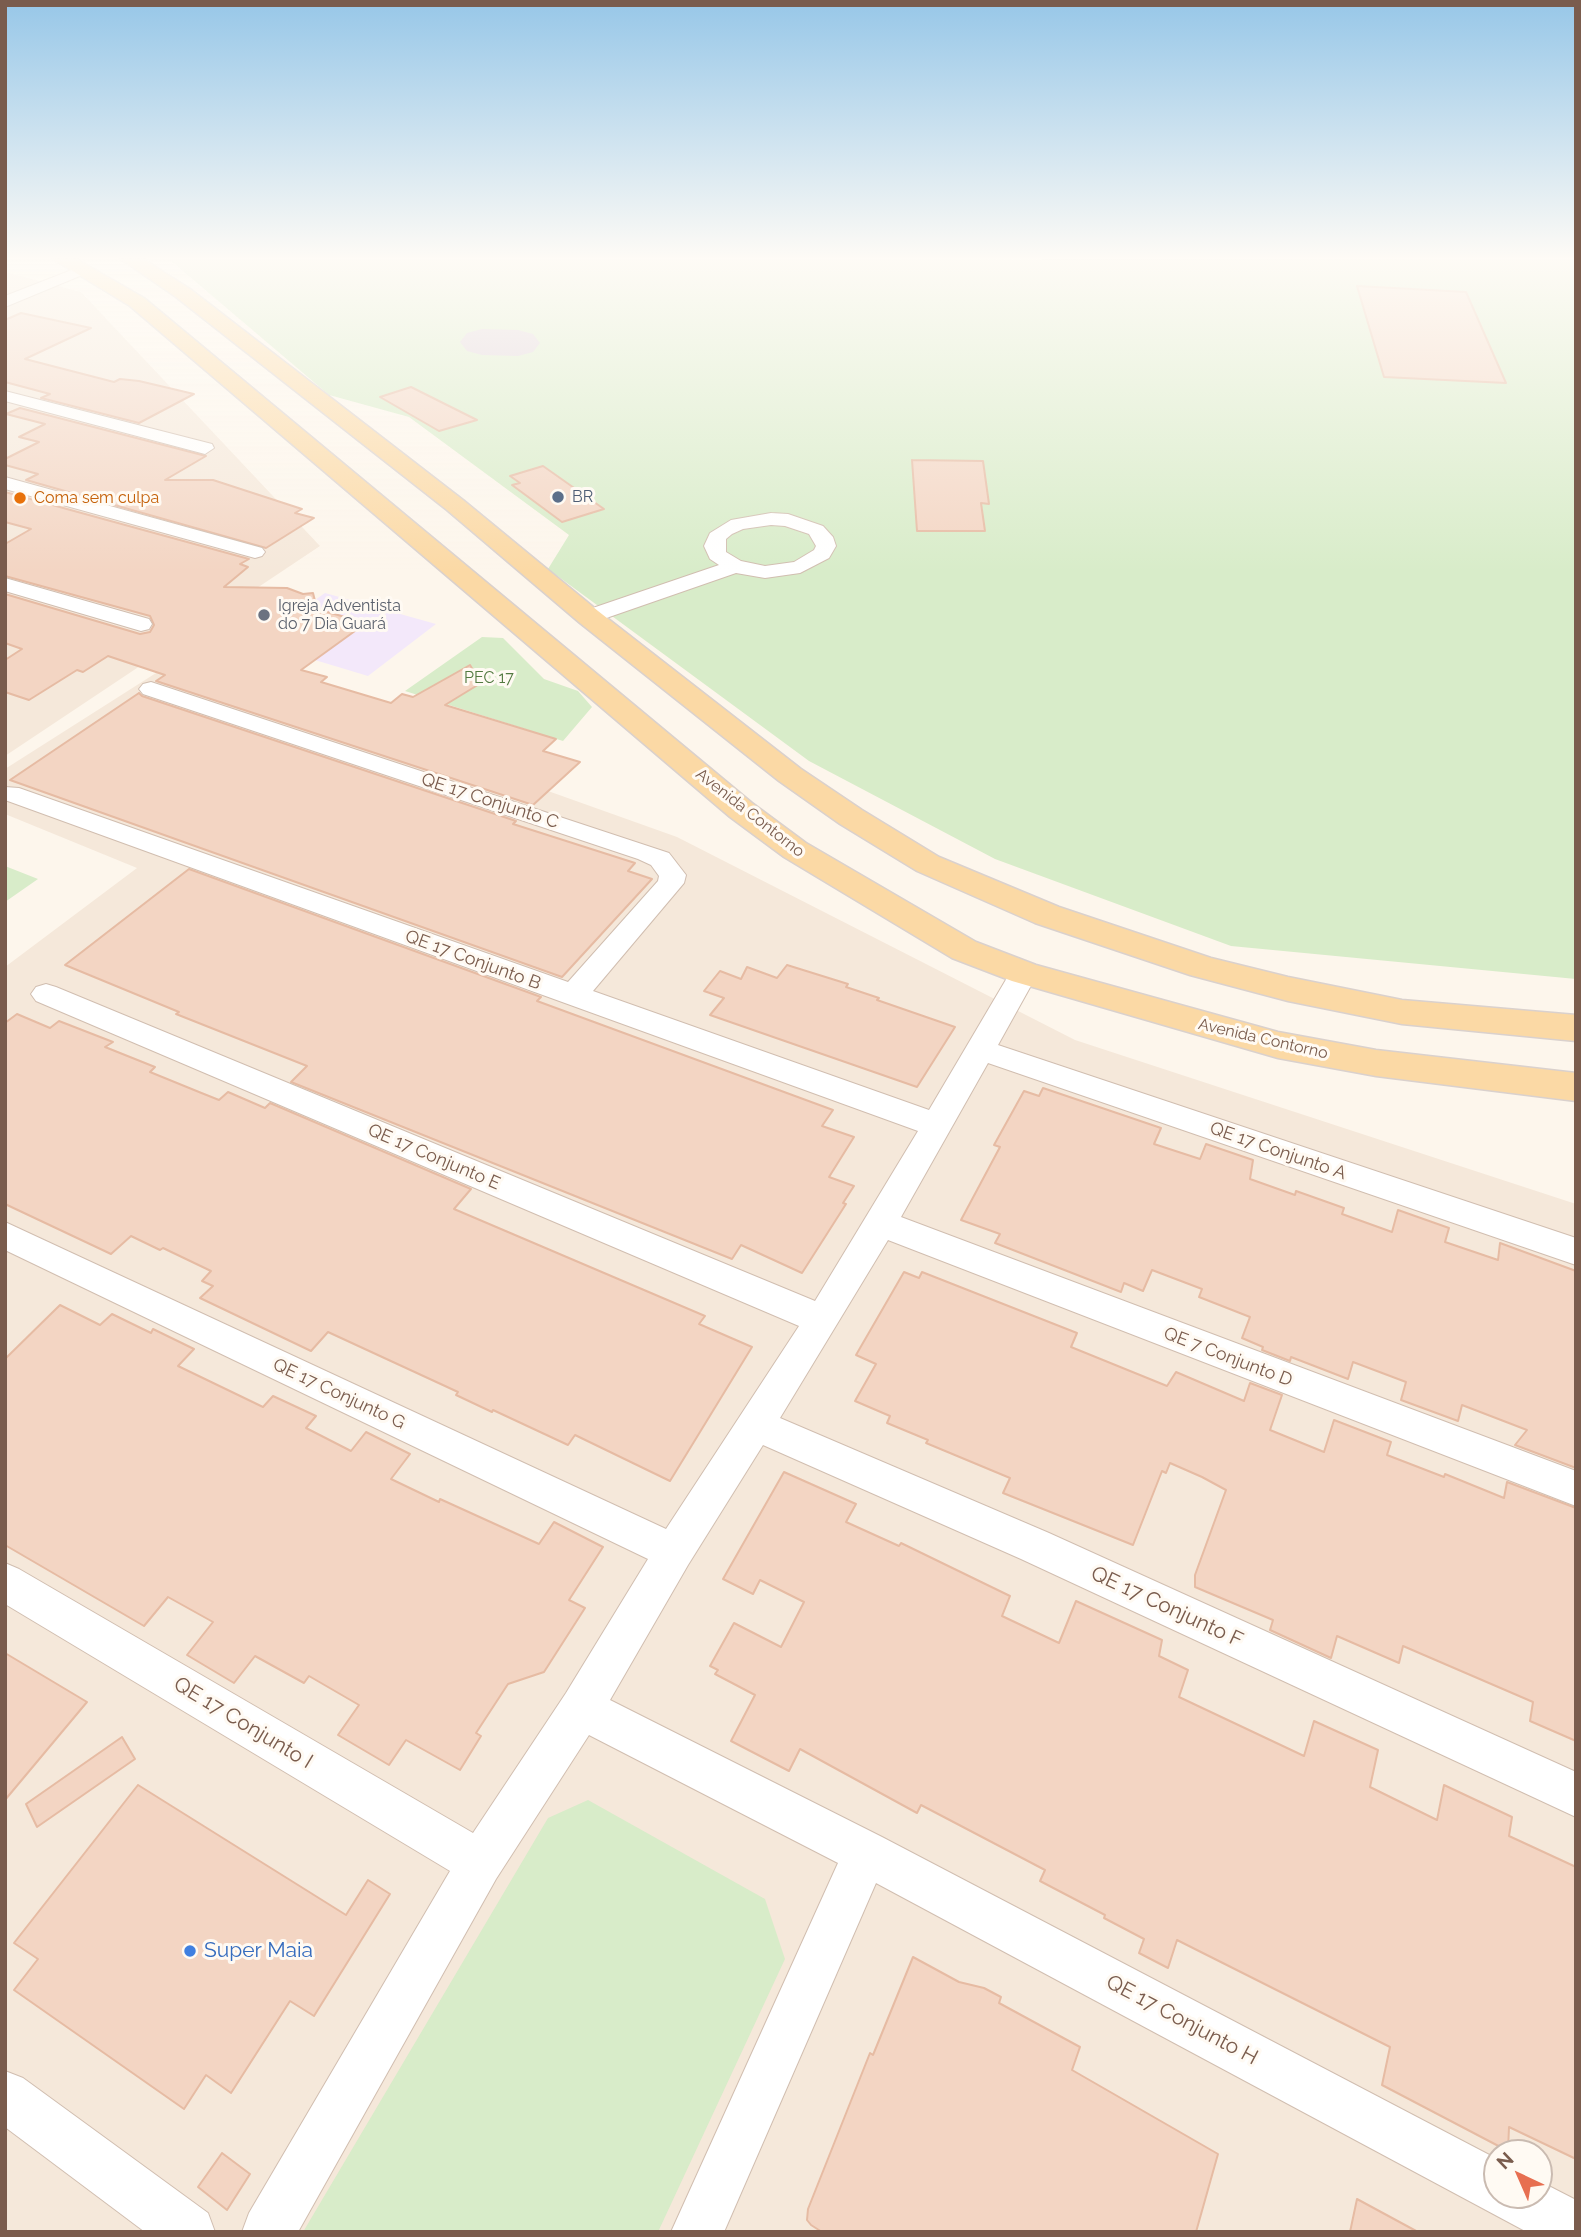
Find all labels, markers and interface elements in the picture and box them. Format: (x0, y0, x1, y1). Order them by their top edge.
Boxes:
place label: BR (572, 487, 593, 507)
place label: Coma sem culpa (34, 488, 159, 508)
marker: BR (550, 489, 566, 505)
marker: Coma sem culpa (12, 490, 28, 506)
place label: Igreja Adventista do 7 Dia Guará (278, 596, 401, 634)
marker: Igreja Adventista do 7 Dia Guará (256, 607, 272, 623)
park label: PEC 17 (464, 668, 514, 688)
street label: Avenida Contorno (692, 765, 808, 861)
street label: QE 17 Conjunto C (419, 769, 561, 833)
street label: QE 17 Conjunto B (402, 925, 544, 995)
street label: Avenida Contorno (1196, 1015, 1330, 1063)
street label: QE 17 Conjunto A (1207, 1118, 1349, 1184)
street label: QE 17 Conjunto E (365, 1119, 503, 1195)
street label: QE 7 Conjunto D (1161, 1323, 1295, 1391)
street label: QE 17 Conjunto G (269, 1354, 409, 1434)
street label: QE 17 Conjunto F (1087, 1561, 1247, 1653)
street label: QE 17 Conjunto I (169, 1672, 317, 1774)
place label: Super Maia (204, 1938, 313, 1964)
marker: Super Maia (182, 1943, 198, 1959)
street label: QE 17 Conjunto H (1102, 1969, 1262, 2071)
north arrow (1483, 2139, 1553, 2209)
text: N (1492, 2147, 1518, 2173)

